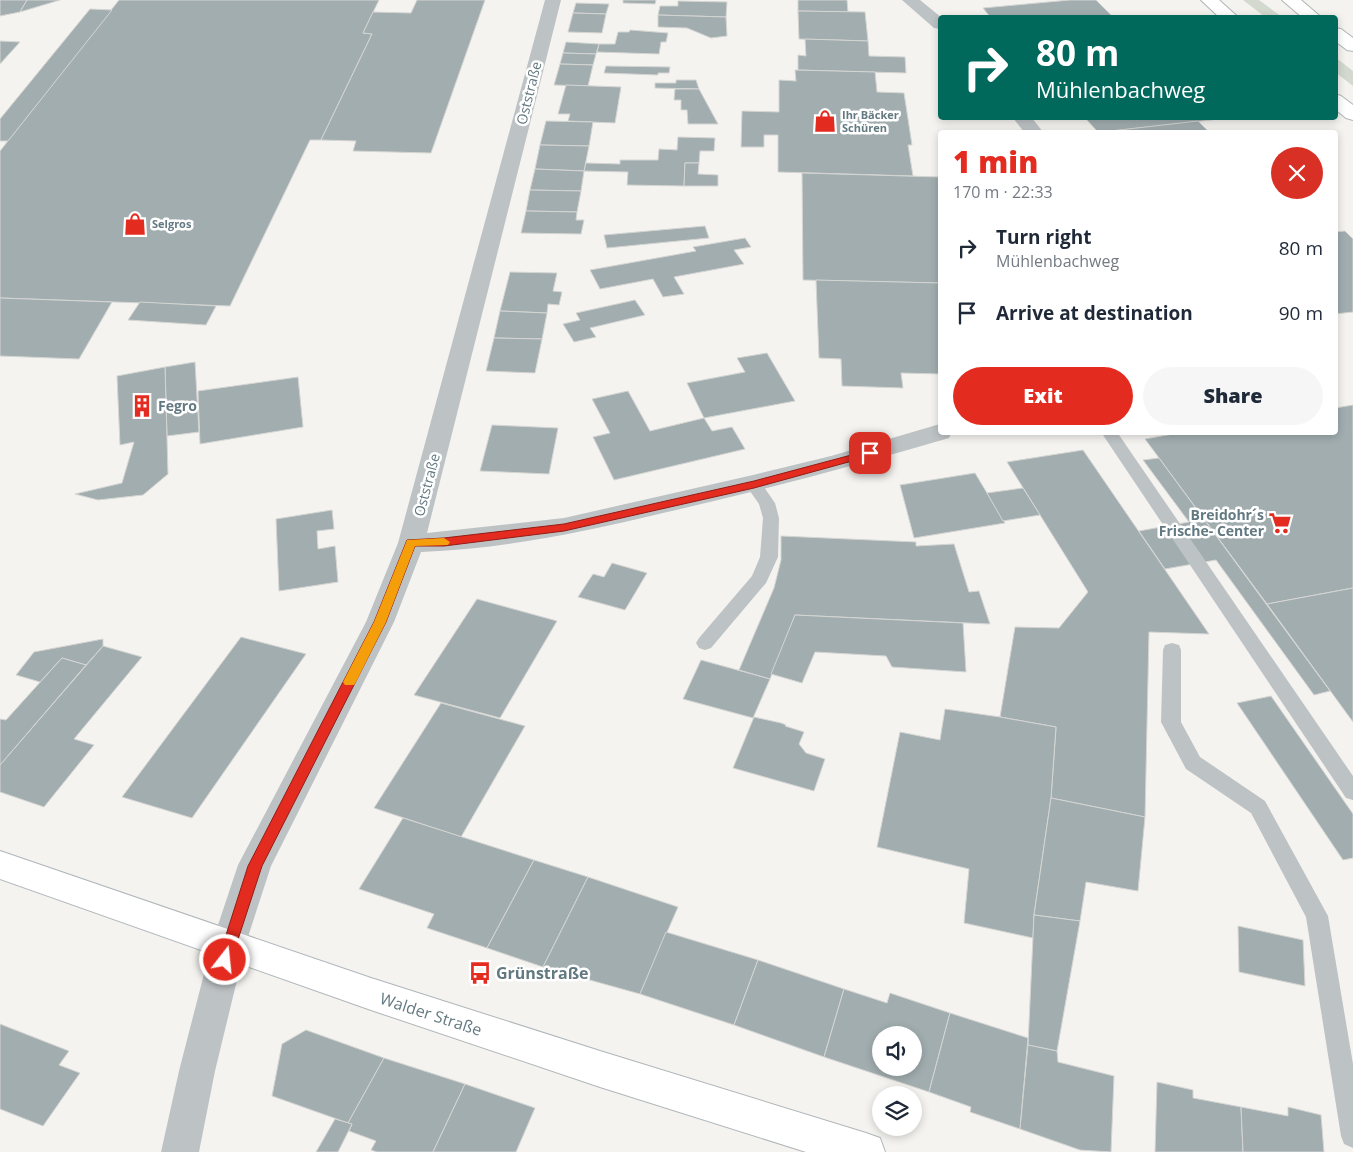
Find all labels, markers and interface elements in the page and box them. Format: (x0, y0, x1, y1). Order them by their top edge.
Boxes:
text: 80 m (1036, 29, 1119, 76)
icon: right (953, 35, 1018, 100)
street label: Oststraße (512, 59, 546, 126)
text: Mühlenbachweg (1036, 74, 1205, 104)
place label: Ihr Bäcker Schüren (842, 107, 899, 135)
shop icon: Ihr Bäcker Schüren (812, 108, 838, 134)
text: 1 min (953, 141, 1038, 182)
button: close (1271, 147, 1323, 199)
text: 170 m · 22:33 (953, 181, 1053, 203)
shop icon: Selgros (122, 211, 148, 237)
place label: Selgros (152, 216, 192, 231)
text: Turn right (996, 224, 1091, 250)
icon: right (953, 234, 981, 262)
text: 80 m (1279, 235, 1323, 261)
text: Mühlenbachweg (996, 250, 1119, 272)
icon: arrive (953, 299, 981, 327)
text: Arrive at destination (996, 300, 1193, 326)
text: 90 m (1279, 300, 1323, 326)
button: Exit (953, 367, 1133, 425)
button: Share (1143, 367, 1323, 425)
building icon: Fegro (129, 393, 155, 419)
place label: Fegro (158, 396, 197, 415)
pin (849, 432, 891, 474)
icon: arrive (856, 439, 884, 467)
street label: Oststraße (409, 451, 444, 518)
place label: Breidohr´s Frische- Center (1159, 505, 1265, 540)
supermarket icon: Breidohr´s Frische- Center (1267, 510, 1293, 536)
position arrow (198, 933, 250, 985)
bus stop icon: Grünstraße (467, 960, 493, 986)
place label: Grünstraße (496, 962, 589, 984)
street label: Walder Straße (377, 987, 485, 1041)
map controls (872, 1026, 922, 1136)
button: sound (872, 1026, 922, 1076)
button: layers (872, 1086, 922, 1136)

